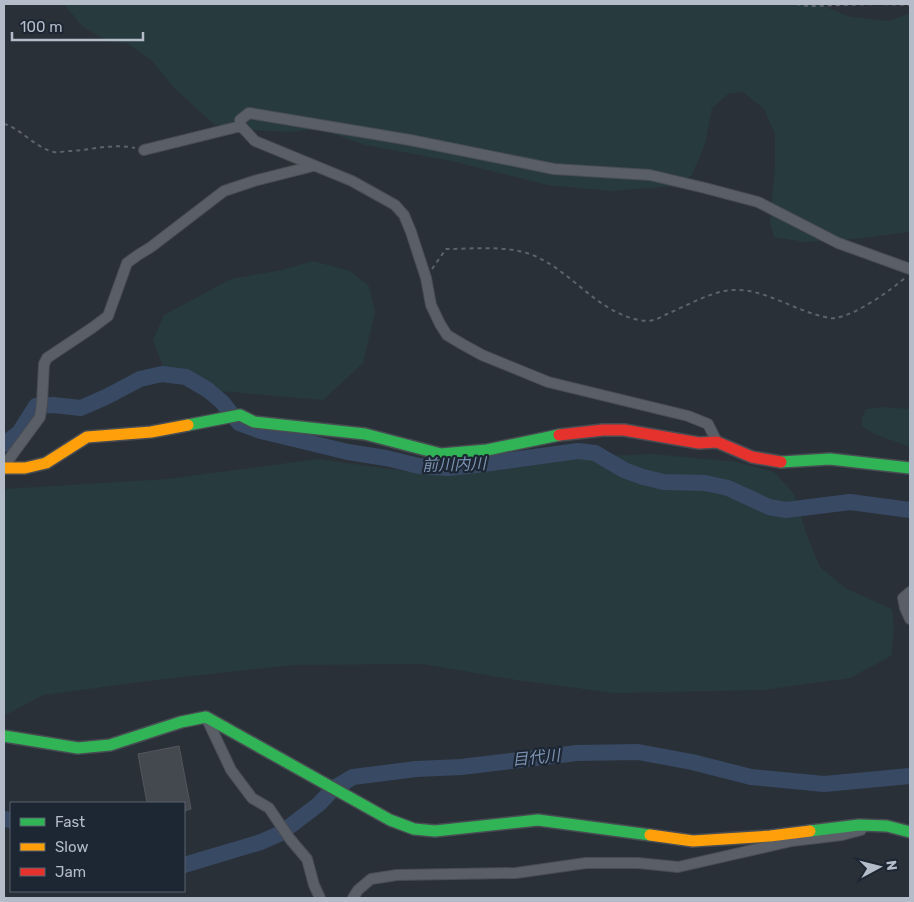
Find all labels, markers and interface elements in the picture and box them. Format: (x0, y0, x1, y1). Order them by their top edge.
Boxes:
scale bar (12, 10, 144, 42)
text: 100 m (20, 18, 62, 36)
water label: 前川内川 (422, 454, 488, 475)
water label: 目代川 (511, 745, 563, 769)
legend (10, 802, 185, 892)
text: Fast (55, 813, 85, 831)
text: Slow (55, 838, 88, 856)
north arrow (854, 842, 904, 892)
text: N (882, 859, 900, 872)
text: Jam (55, 863, 86, 881)

